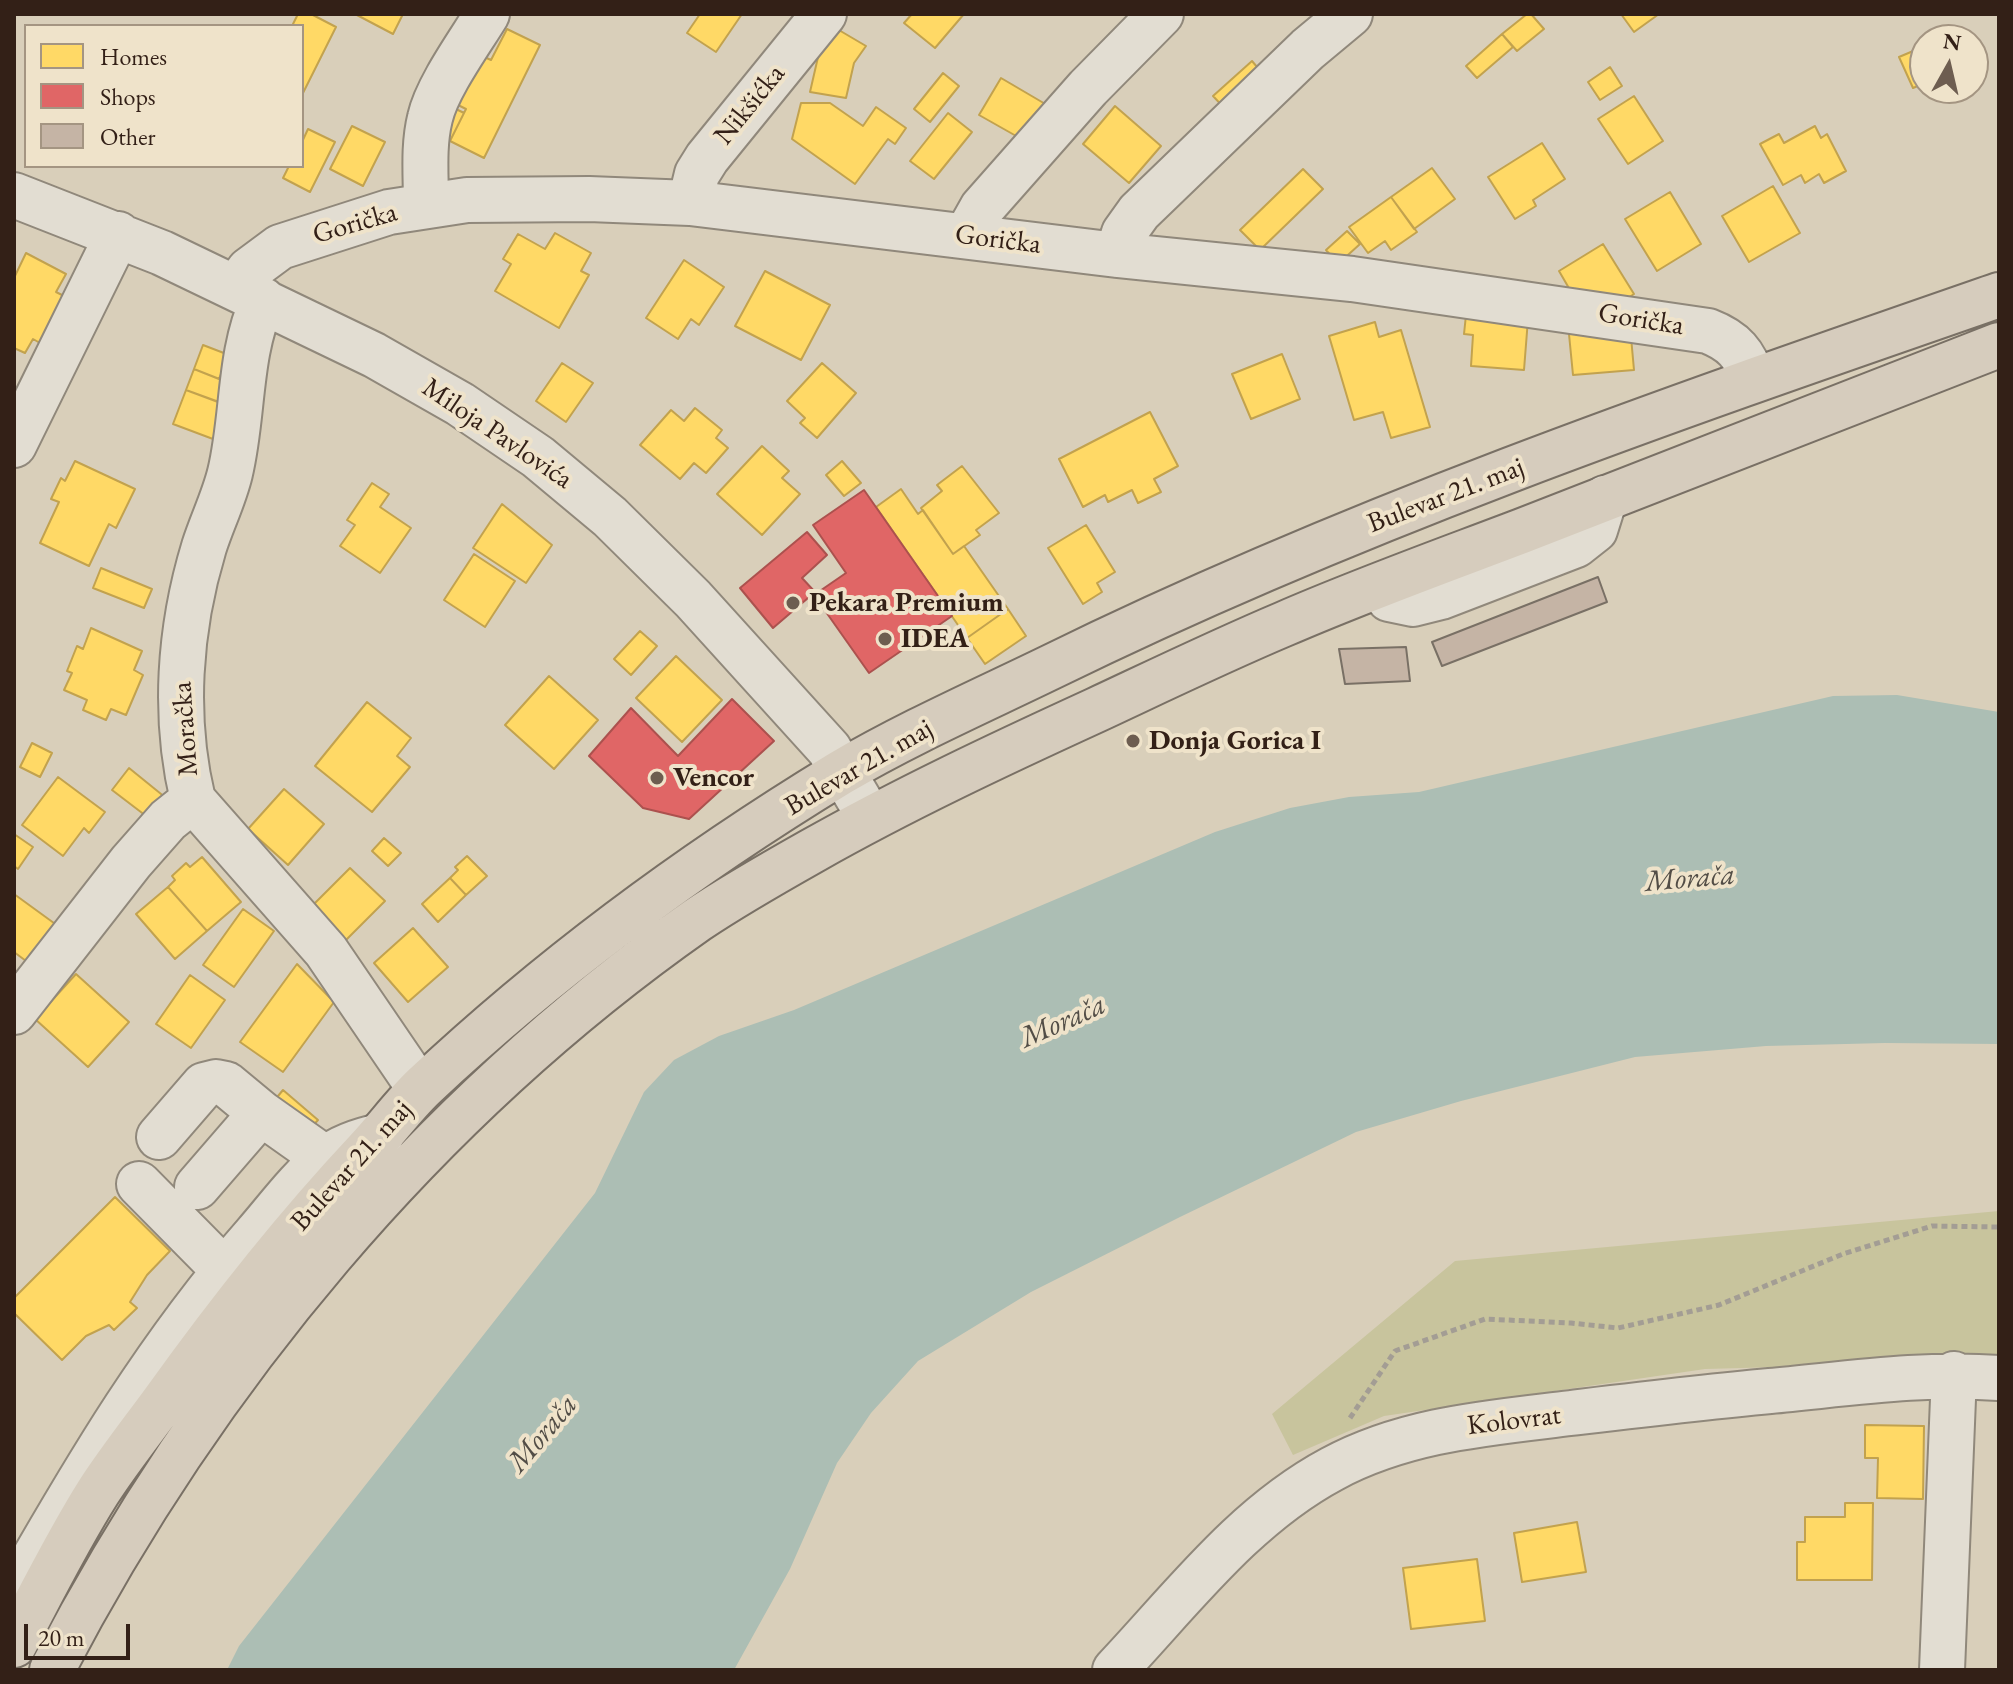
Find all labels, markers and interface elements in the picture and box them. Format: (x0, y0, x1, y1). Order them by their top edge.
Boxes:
legend (24, 24, 304, 168)
north arrow (1909, 24, 1989, 104)
text: N (1941, 26, 1963, 57)
text: Homes (100, 41, 167, 72)
street label: Nikšićka (707, 58, 793, 152)
text: Shops (100, 81, 156, 112)
text: Other (100, 121, 156, 152)
street label: Gorička (309, 196, 401, 252)
street label: Gorička (953, 218, 1043, 262)
street label: Gorička (1596, 297, 1686, 343)
street label: Miloja Pavlovića (415, 371, 579, 497)
street label: Bulevar 21. maj (1363, 451, 1529, 541)
place label: Pekara Premium (809, 586, 1004, 620)
marker: Pekara Premium (784, 594, 802, 612)
place label: IDEA (901, 622, 969, 656)
marker: IDEA (876, 630, 894, 648)
street label: Moračka (166, 681, 206, 777)
street label: Bulevar 21. maj (779, 712, 939, 824)
place label: Donja Gorica I (1149, 724, 1321, 758)
marker: Donja Gorica I (1124, 732, 1142, 750)
place label: Vencor (673, 761, 754, 795)
marker: Vencor (648, 769, 666, 787)
water label: Morača (1644, 857, 1736, 901)
water label: Morača (1015, 987, 1111, 1057)
street label: Bulevar 21. maj (284, 1094, 420, 1238)
water label: Morača (500, 1388, 586, 1480)
street label: Kolovrat (1465, 1399, 1563, 1443)
scale bar (28, 1608, 134, 1658)
text: 20 m (38, 1622, 85, 1653)

